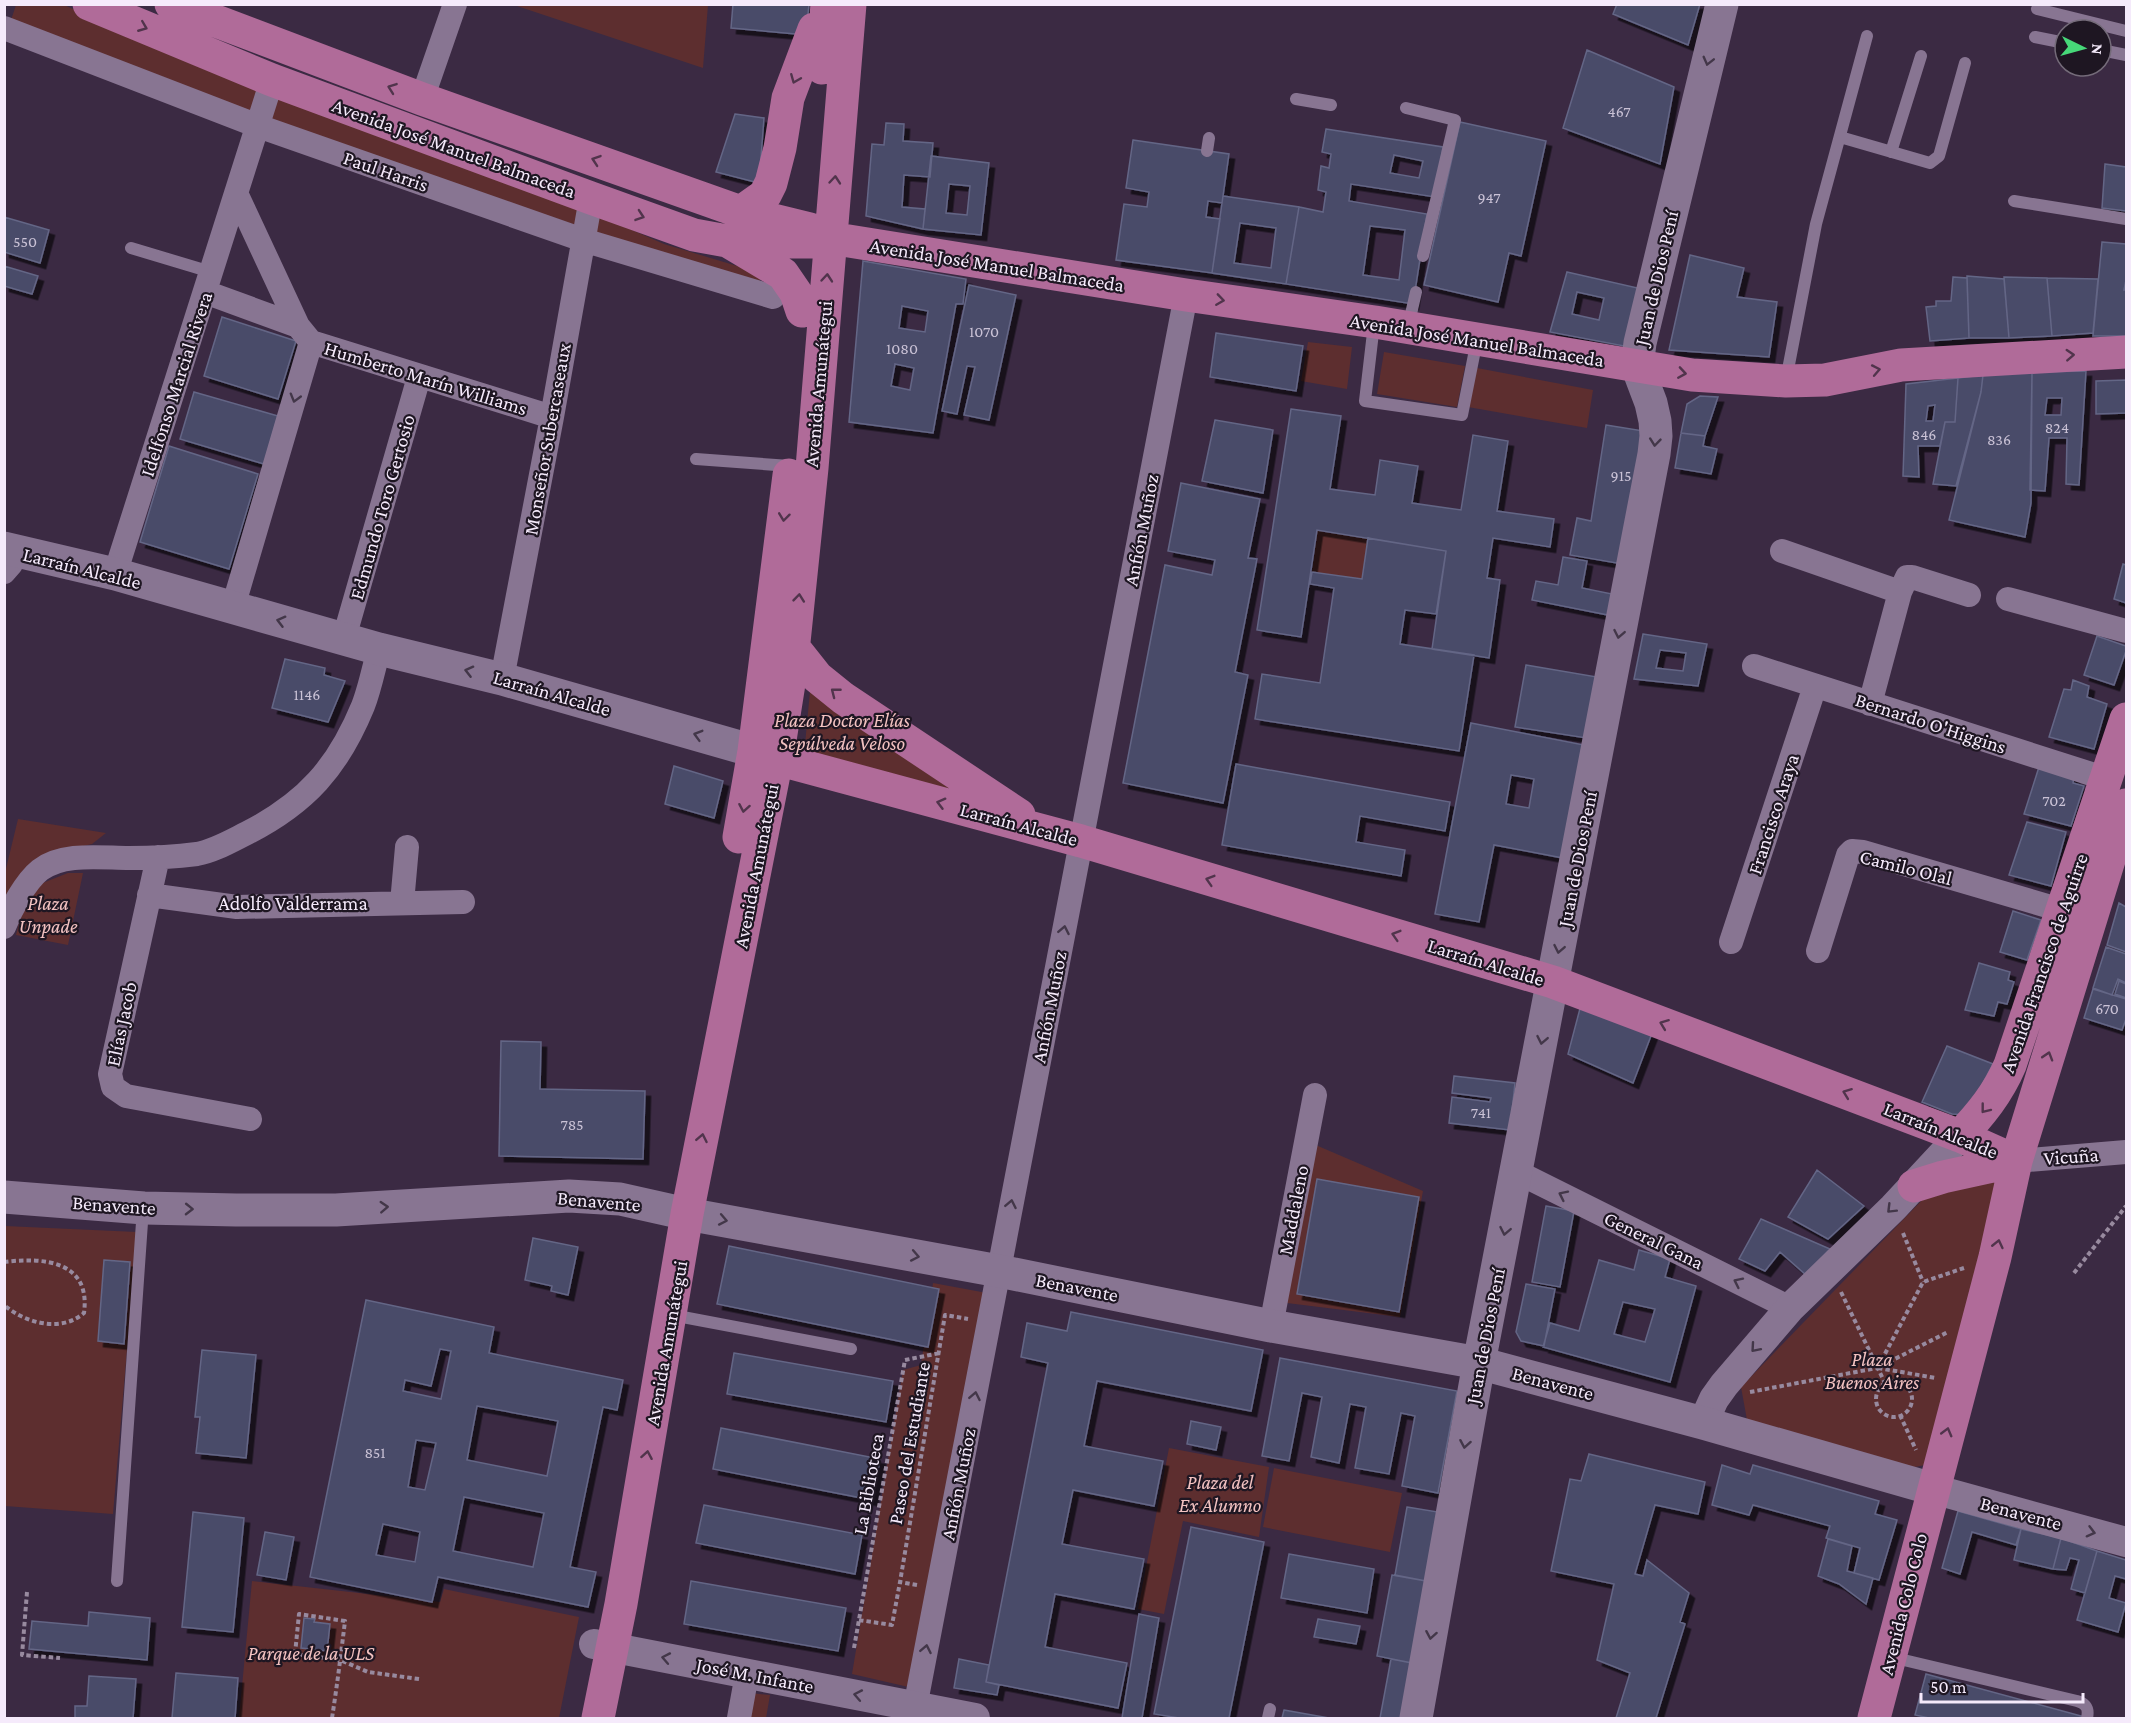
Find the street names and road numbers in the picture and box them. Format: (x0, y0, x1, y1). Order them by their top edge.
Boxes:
street label: Avenida José Manuel Balmaceda (329, 94, 579, 203)
street label: Paul Harris (341, 146, 431, 196)
street label: Juan de Dios Pení (1629, 208, 1683, 350)
street label: Avenida José Manuel Balmaceda (868, 234, 1126, 297)
street label: Idelfonso Marcial Rivera (136, 289, 216, 479)
street label: Avenida Amunátegui (800, 300, 837, 468)
street label: Avenida José Manuel Balmaceda (1348, 309, 1606, 372)
street label: Humberto Marín Williams (322, 337, 530, 419)
street label: Monseñor Subercaseaux (519, 341, 575, 537)
street label: Edmundo Toro Gertosio (345, 412, 419, 602)
street label: Anfión Muñoz (1119, 472, 1163, 588)
street label: Larraín Alcalde (21, 543, 143, 593)
street label: Larraín Alcalde (491, 666, 613, 720)
street label: Bernardo O'Higgins (1853, 688, 2009, 759)
street label: Francisco Araya (1743, 751, 1804, 877)
street label: Avenida Amunátegui (729, 782, 784, 950)
street label: Juan de Dios Pení (1553, 788, 1602, 931)
street label: Larraín Alcalde (958, 798, 1080, 850)
street label: Camilo Olal (1858, 845, 1954, 889)
street label: Avenida Francisco de Aguirre (1996, 850, 2093, 1076)
street label: Adolfo Valderrama (218, 892, 368, 914)
street label: Larraín Alcalde (1425, 934, 1547, 990)
street label: Anfión Muñoz (1027, 949, 1071, 1065)
street label: Elías Jacob (101, 980, 142, 1068)
street label: Larraín Alcalde (1881, 1097, 2001, 1163)
street label: Vicuña (2043, 1143, 2099, 1169)
street label: Maddaleno (1274, 1163, 1312, 1257)
street label: Benavente (556, 1186, 642, 1216)
street label: Benavente (72, 1191, 157, 1219)
street label: General Gana (1601, 1206, 1707, 1274)
street label: Avenida Amunátegui (641, 1259, 692, 1427)
street label: Juan de Dios Pení (1461, 1265, 1510, 1408)
street label: Benavente (1034, 1268, 1120, 1306)
street label: Paseo del Estudiante (884, 1360, 934, 1526)
street label: Benavente (1510, 1362, 1596, 1404)
street label: Anfión Muñoz (936, 1426, 980, 1542)
street label: La Biblioteca (848, 1432, 888, 1536)
street label: Benavente (1978, 1492, 2064, 1534)
street label: Avenida Colo Colo (1875, 1531, 1931, 1677)
street label: José M. Infante (692, 1652, 816, 1698)

